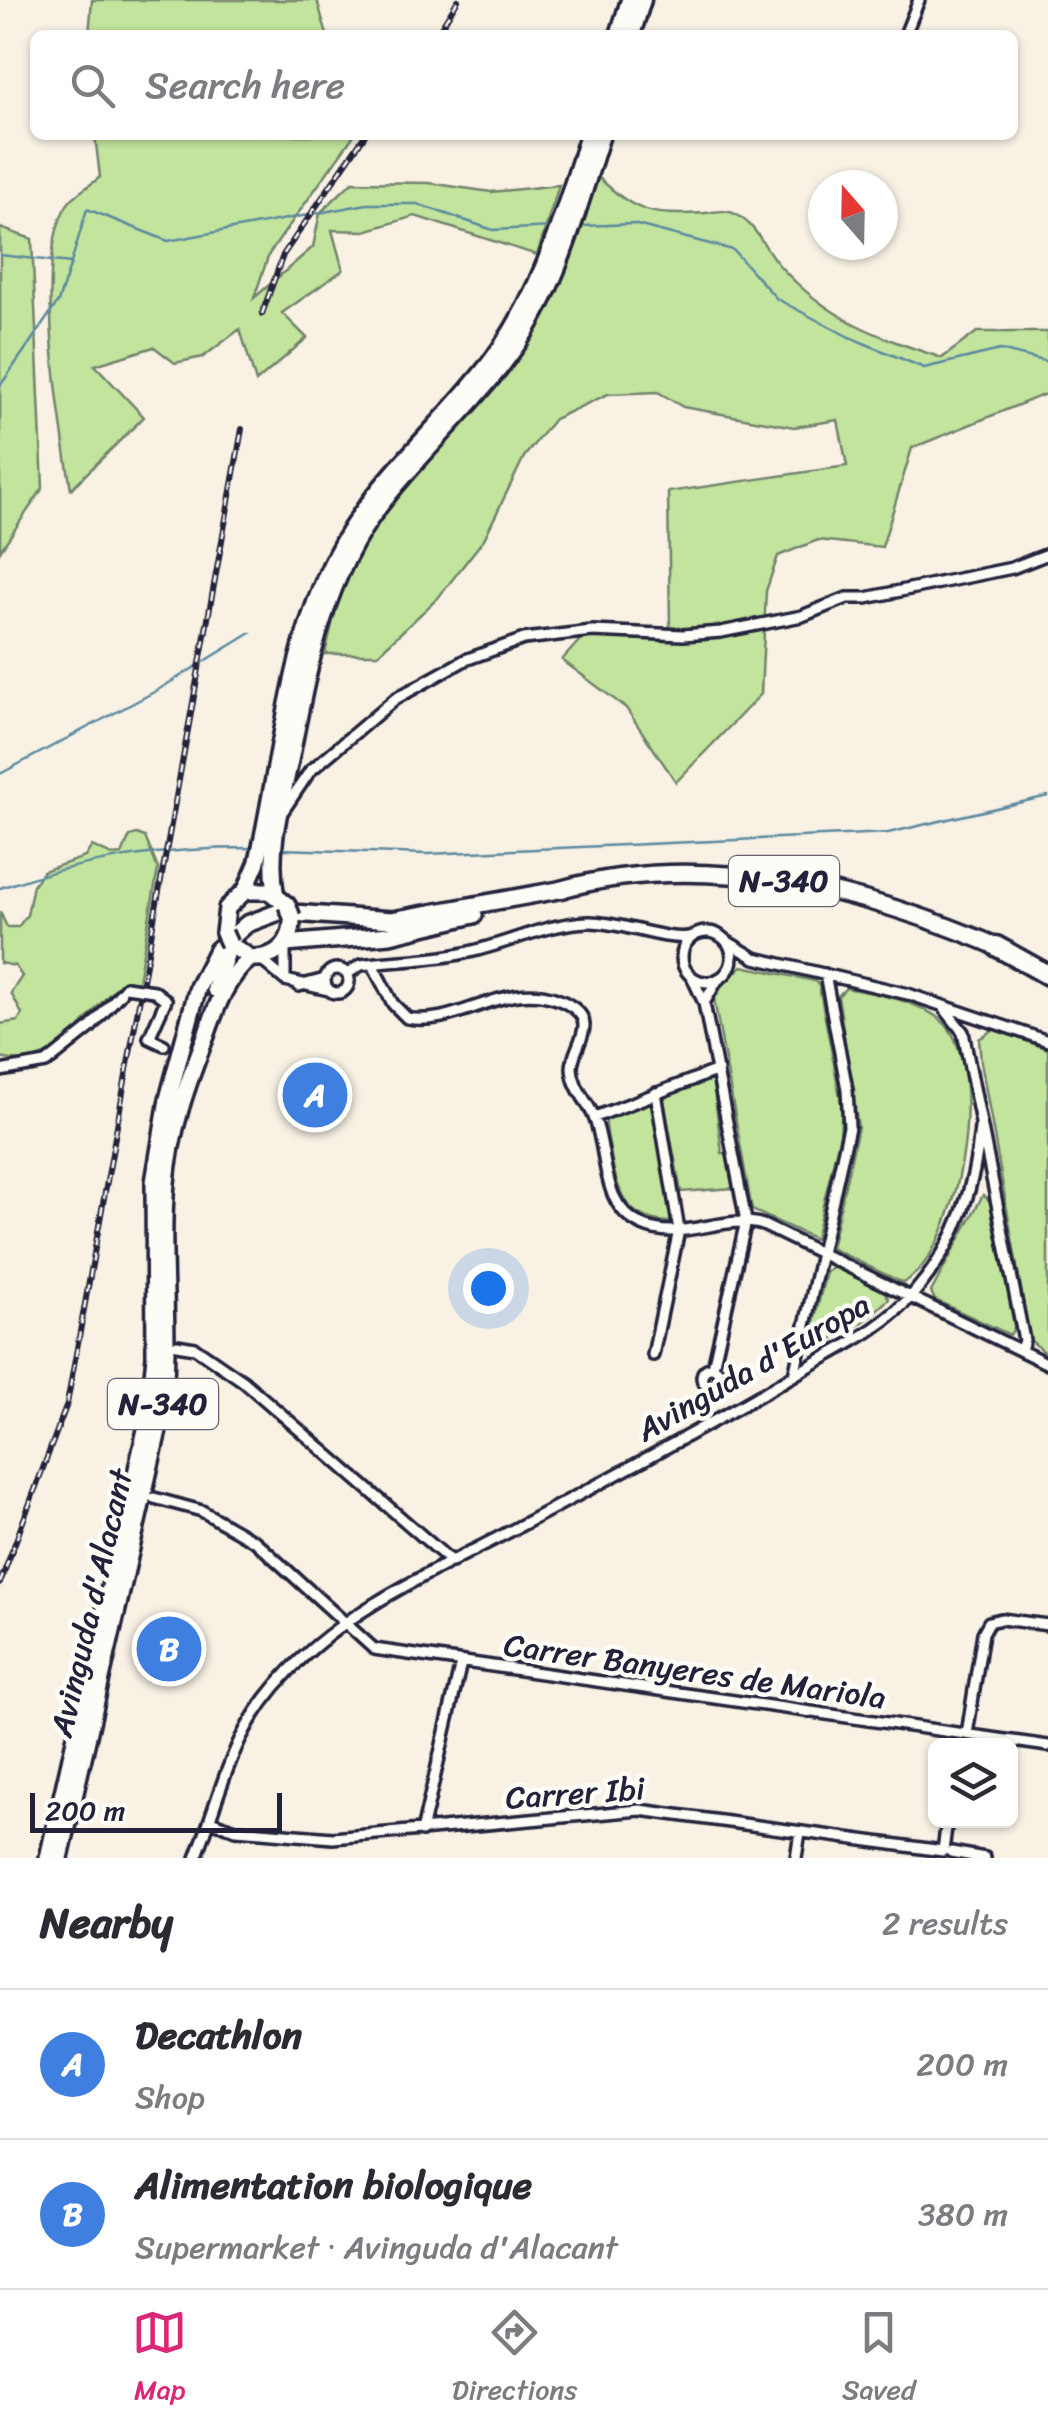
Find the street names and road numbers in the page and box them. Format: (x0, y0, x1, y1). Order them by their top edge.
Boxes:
road number: N-340 (729, 856, 839, 906)
street label: Avinguda d'Europa (624, 1277, 881, 1458)
road number: N-340 (108, 1379, 218, 1429)
street label: Avinguda d'Alacant (33, 1462, 150, 1744)
street label: Carrer Banyeres de Mariola (500, 1616, 890, 1727)
street label: Carrer Ibi (504, 1760, 648, 1827)

